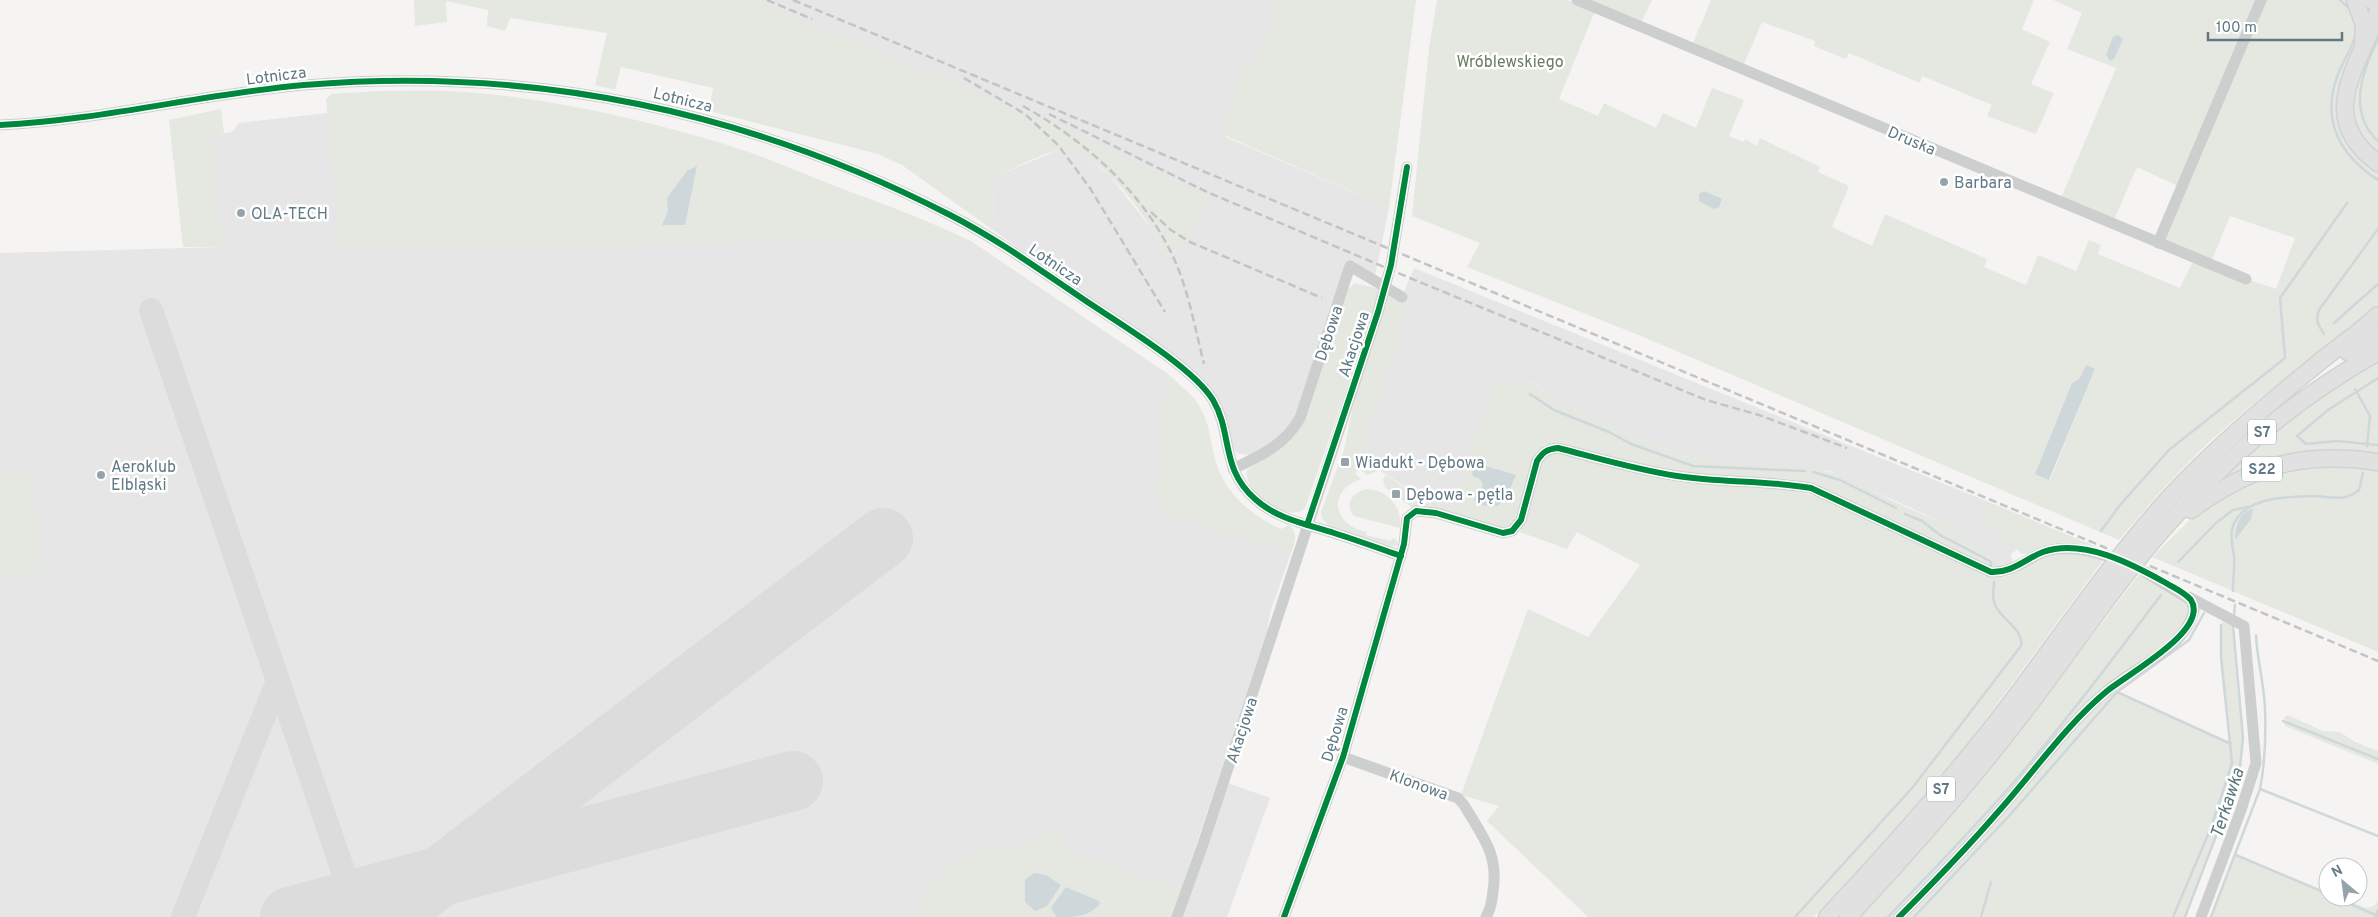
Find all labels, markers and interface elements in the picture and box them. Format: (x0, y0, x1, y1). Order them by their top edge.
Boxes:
scale bar (2208, 10, 2342, 42)
text: 100 m (2216, 19, 2257, 38)
park label: Wróblewskiego (1456, 53, 1564, 73)
street label: Lotnicza (245, 63, 308, 91)
street label: Lotnicza (651, 84, 714, 118)
street label: Druska (1884, 123, 1938, 161)
place label: Barbara (1954, 174, 2012, 194)
marker: Barbara (1938, 176, 1950, 188)
place label: OLA-TECH (251, 205, 328, 225)
marker: OLA-TECH (235, 207, 247, 219)
street label: Lotnicza (1024, 240, 1086, 291)
street label: Dębowa (1312, 303, 1348, 364)
street label: Akacjowa (1335, 309, 1375, 380)
road number: S7 (2248, 420, 2276, 444)
place label: Wiadukt - Dębowa (1355, 454, 1485, 474)
marker: Wiadukt - Dębowa (1339, 456, 1351, 468)
road number: S22 (2242, 456, 2282, 482)
place label: Aeroklub Elbląski (111, 458, 176, 496)
marker: Aeroklub Elbląski (95, 469, 107, 481)
place label: Dębowa - pętla (1406, 486, 1513, 506)
marker: Dębowa - pętla (1390, 488, 1402, 500)
street label: Akacjowa (1223, 695, 1263, 766)
street label: Dębowa (1318, 704, 1354, 765)
water label: Terkawka (2206, 765, 2251, 842)
street label: Klonowa (1386, 766, 1451, 806)
road number: S7 (1927, 776, 1955, 802)
north arrow (2318, 857, 2368, 907)
text: N (2329, 862, 2346, 882)

